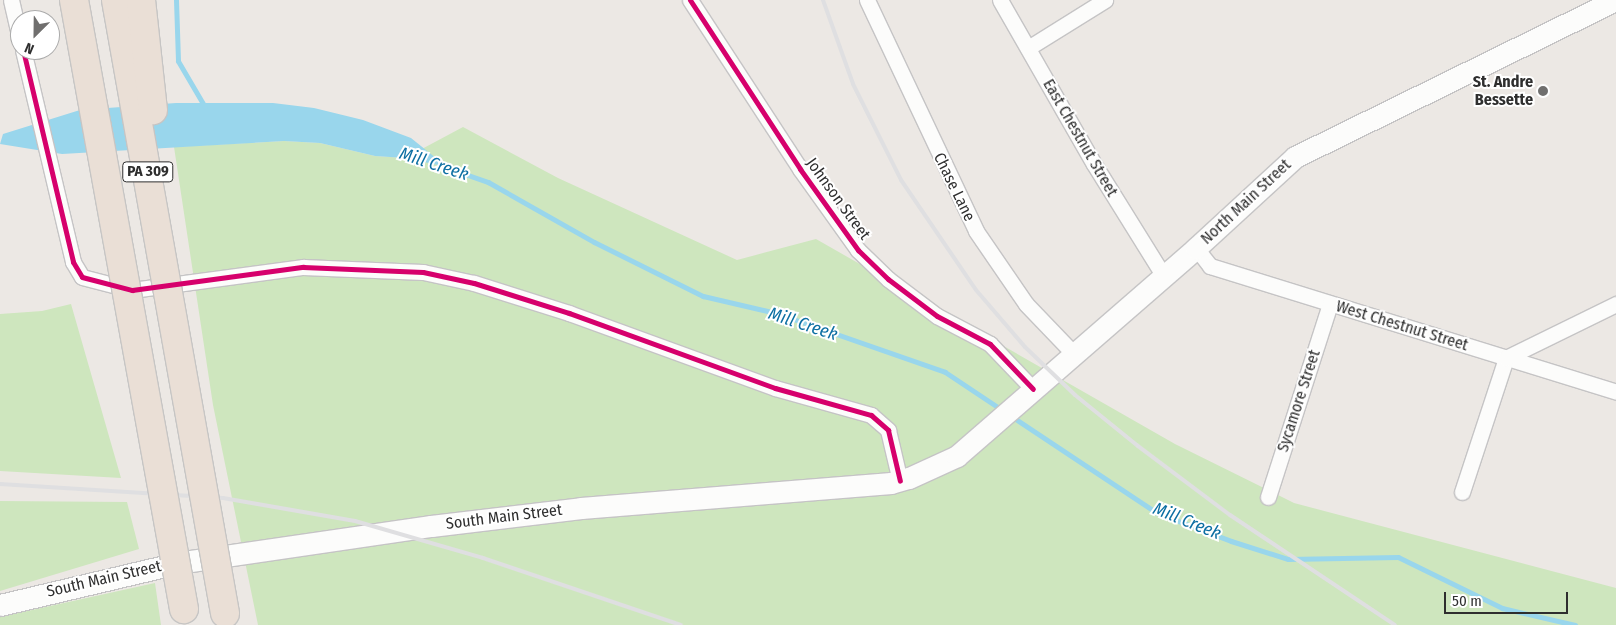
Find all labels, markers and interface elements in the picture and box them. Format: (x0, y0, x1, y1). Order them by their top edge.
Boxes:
north arrow (10, 10, 60, 60)
text: N (22, 39, 37, 58)
place label: St. Andre Bessette (1473, 72, 1533, 110)
street label: East Chestnut Street (1039, 76, 1121, 200)
marker: St. Andre Bessette (1537, 85, 1549, 97)
water label: Mill Creek (397, 143, 471, 185)
street label: Chase Lane (929, 150, 979, 224)
street label: Johnson Street (802, 154, 874, 244)
street label: North Main Street (1197, 155, 1295, 249)
road number: PA 309 (122, 160, 174, 184)
street label: West Chestnut Street (1334, 297, 1470, 355)
water label: Mill Creek (766, 303, 840, 345)
street label: Sycamore Street (1273, 348, 1325, 454)
water label: Mill Creek (1150, 498, 1224, 544)
street label: South Main Street (445, 500, 563, 534)
street label: South Main Street (45, 556, 163, 602)
scale bar (1446, 582, 1570, 614)
text: 50 m (1452, 592, 1482, 610)

